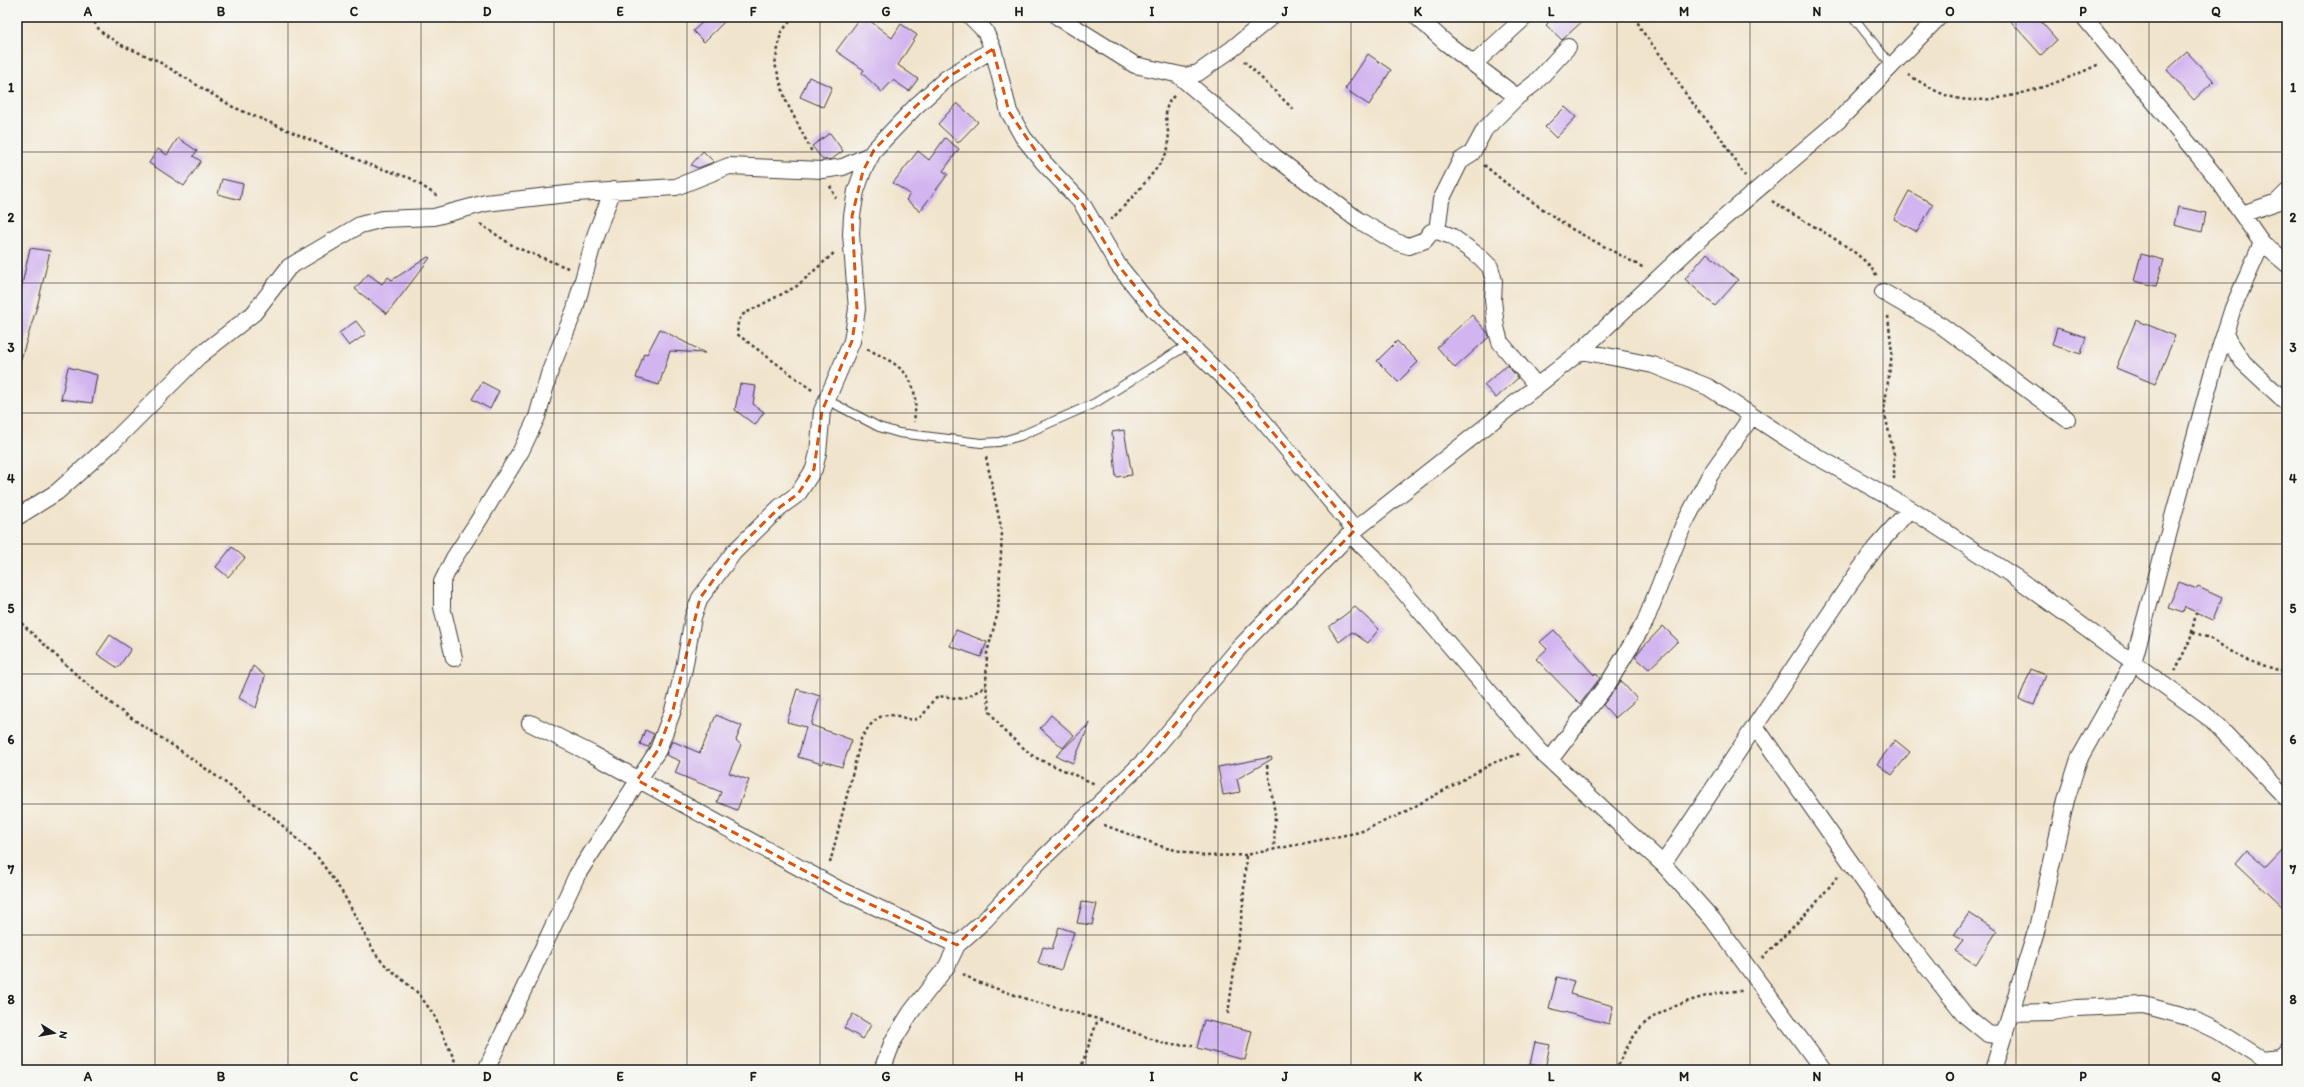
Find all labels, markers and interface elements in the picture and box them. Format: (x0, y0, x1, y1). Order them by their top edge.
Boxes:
text: A (83, 4, 93, 19)
text: B (217, 4, 226, 19)
text: C (350, 4, 359, 19)
text: D (483, 4, 492, 19)
text: E (616, 4, 624, 19)
text: F (750, 4, 757, 19)
text: G (882, 4, 891, 19)
text: H (1015, 4, 1024, 19)
text: I (1150, 4, 1155, 19)
text: J (1281, 4, 1289, 19)
text: K (1414, 4, 1423, 19)
text: L (1548, 4, 1555, 19)
text: M (1679, 4, 1689, 19)
text: N (1813, 4, 1822, 19)
text: O (1945, 4, 1955, 19)
text: P (2079, 4, 2087, 19)
text: Q (2211, 4, 2221, 19)
text: 1 (8, 80, 14, 95)
text: 1 (2290, 80, 2296, 95)
text: 2 (8, 210, 15, 225)
text: 2 (2290, 210, 2297, 225)
text: 3 (7, 340, 15, 355)
text: 3 (2289, 340, 2297, 355)
text: 4 (7, 471, 15, 486)
text: 4 (2289, 471, 2297, 486)
text: 5 (8, 601, 15, 616)
text: 5 (2290, 601, 2297, 616)
text: 6 (8, 732, 15, 747)
text: 6 (2290, 732, 2297, 747)
text: 7 (7, 862, 15, 877)
text: 7 (2289, 862, 2297, 877)
text: 8 (7, 992, 15, 1007)
text: 8 (2289, 992, 2297, 1007)
north arrow (34, 1013, 74, 1053)
text: N (56, 1030, 70, 1040)
text: A (83, 1069, 93, 1084)
text: B (217, 1069, 226, 1084)
text: C (350, 1069, 359, 1084)
text: D (483, 1069, 492, 1084)
text: E (616, 1069, 624, 1084)
text: F (750, 1069, 757, 1084)
text: G (882, 1069, 891, 1084)
text: H (1015, 1069, 1024, 1084)
text: I (1150, 1069, 1155, 1084)
text: J (1281, 1069, 1289, 1084)
text: K (1414, 1069, 1423, 1084)
text: L (1548, 1069, 1555, 1084)
text: M (1679, 1069, 1689, 1084)
text: N (1813, 1069, 1822, 1084)
text: O (1945, 1069, 1955, 1084)
text: P (2079, 1069, 2087, 1084)
text: Q (2211, 1069, 2221, 1084)

